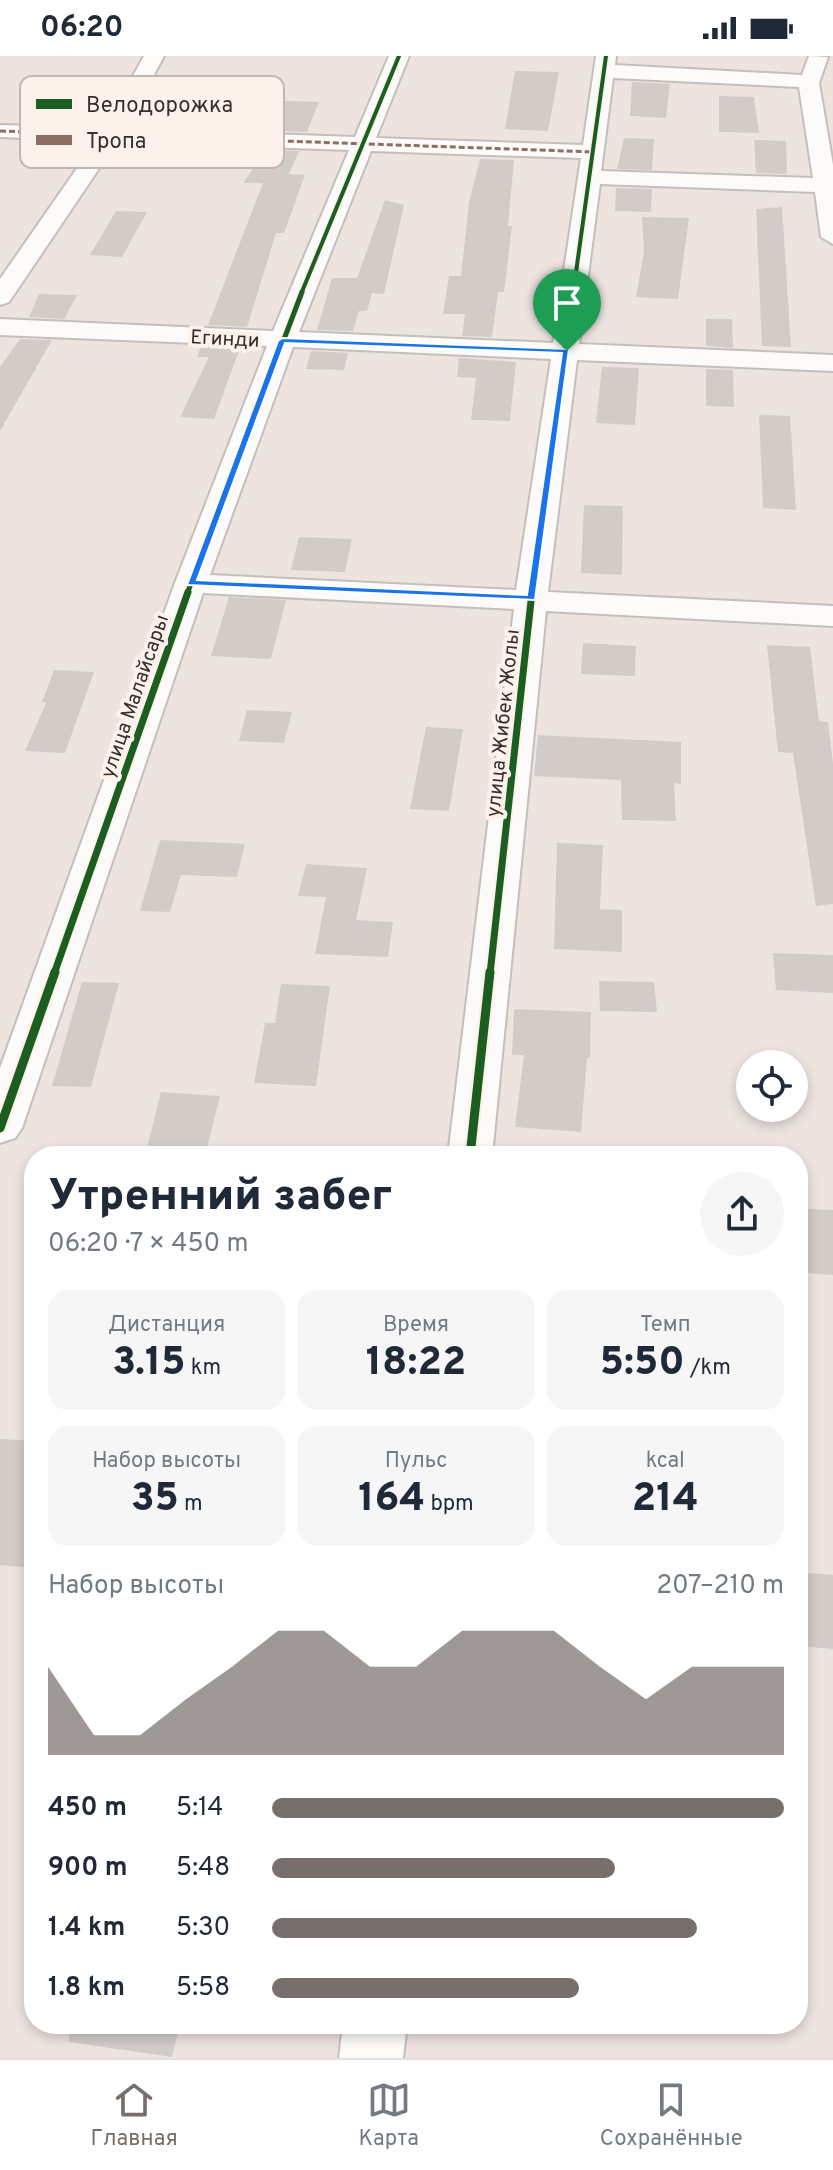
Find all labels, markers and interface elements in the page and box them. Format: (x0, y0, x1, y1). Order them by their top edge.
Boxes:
text: 06:20 (40, 10, 124, 47)
legend (20, 76, 284, 168)
text: Велодорожка (86, 93, 233, 120)
text: Тропа (86, 129, 146, 156)
pin (533, 269, 601, 351)
icon: arrive (545, 281, 589, 325)
street label: Егинди (190, 325, 260, 355)
street label: улица Малайсары (96, 612, 176, 782)
street label: улица Жибек Жолы (481, 628, 527, 819)
map controls (736, 1050, 808, 1122)
button: locate (736, 1050, 808, 1122)
text: Утренний забег (48, 1170, 392, 1226)
button: share (700, 1172, 784, 1256)
text: 06:20 · 7 × 450 m (48, 1228, 248, 1261)
text: Дистанция (108, 1312, 225, 1339)
text: Время (383, 1312, 449, 1339)
text: Темп (640, 1312, 691, 1339)
text: 3.15 (112, 1339, 186, 1389)
text: 18:22 (366, 1339, 466, 1389)
text: 5:50 (600, 1339, 685, 1389)
text: km (186, 1355, 221, 1382)
text: /km (685, 1355, 731, 1382)
text: Набор высоты (92, 1448, 241, 1475)
text: Пульс (385, 1448, 447, 1475)
text: kcal (646, 1448, 685, 1475)
text: 35 (131, 1475, 179, 1525)
text: 164 (358, 1475, 425, 1525)
text: 214 (632, 1475, 699, 1525)
text: m (179, 1491, 203, 1518)
text: bpm (425, 1491, 474, 1518)
text: Набор высоты (48, 1570, 224, 1603)
text: 207–210 m (656, 1570, 784, 1603)
text: 450 m (48, 1792, 127, 1825)
text: 5:14 (176, 1792, 223, 1825)
text: 900 m (48, 1852, 128, 1885)
text: 5:48 (176, 1852, 230, 1885)
text: 1.4 km (48, 1912, 125, 1945)
text: 5:30 (176, 1912, 230, 1945)
text: 1.8 km (48, 1972, 125, 2005)
text: 5:58 (176, 1972, 230, 2005)
tab: Главная (90, 2078, 178, 2153)
tab: Карта (359, 2078, 419, 2153)
tab: Сохранённые (600, 2078, 743, 2153)

